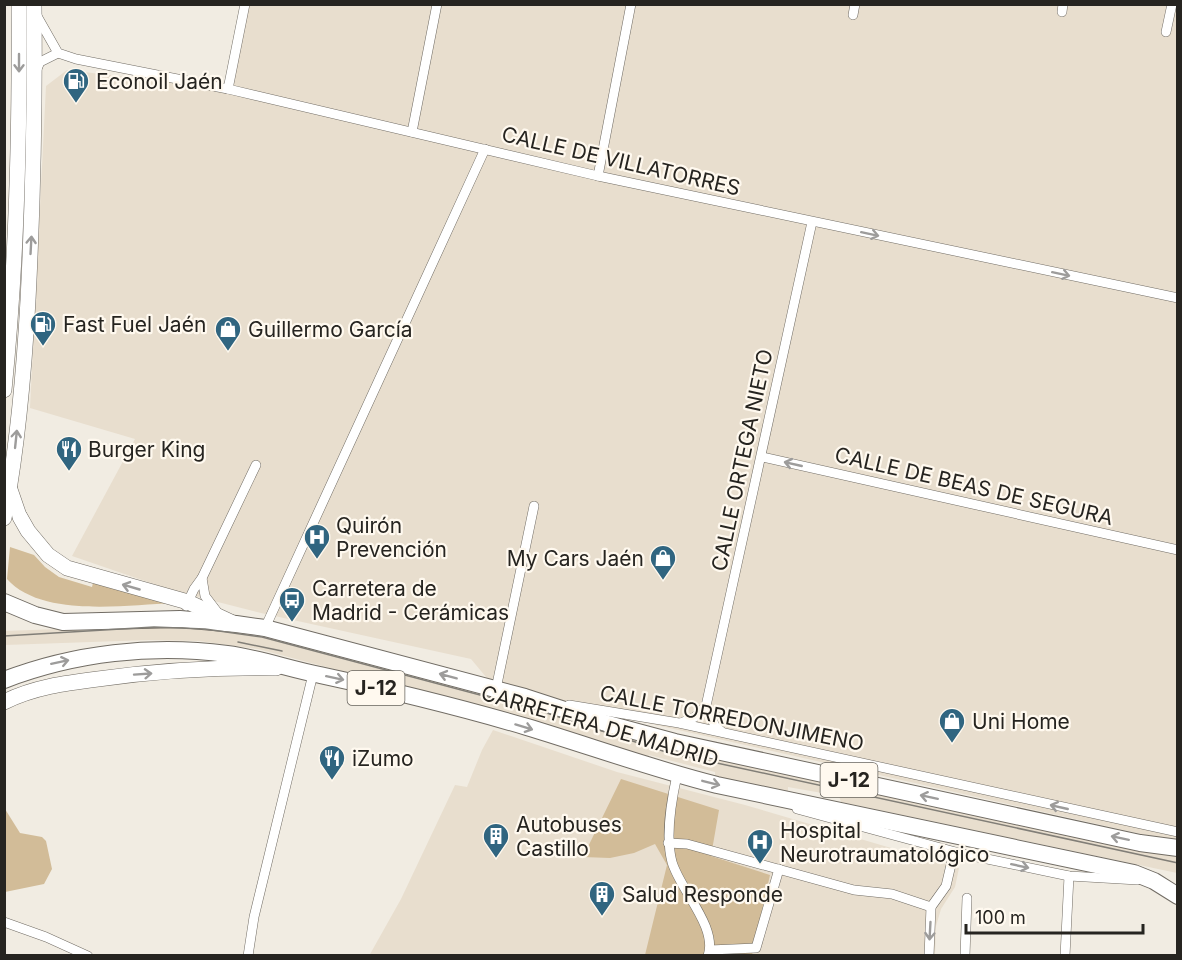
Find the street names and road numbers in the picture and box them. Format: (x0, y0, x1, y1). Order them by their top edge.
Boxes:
street label: CALLE DE VILLATORRES (499, 121, 743, 201)
street label: CALLE ORTEGA NIETO (706, 347, 778, 573)
street label: CALLE DE BEAS DE SEGURA (832, 442, 1116, 530)
road number: J-12 (348, 671, 404, 705)
street label: CARRETERA DE MADRID (478, 680, 722, 772)
street label: CALLE TORREDONJIMENO (598, 680, 866, 756)
road number: J-12 (820, 763, 878, 797)

